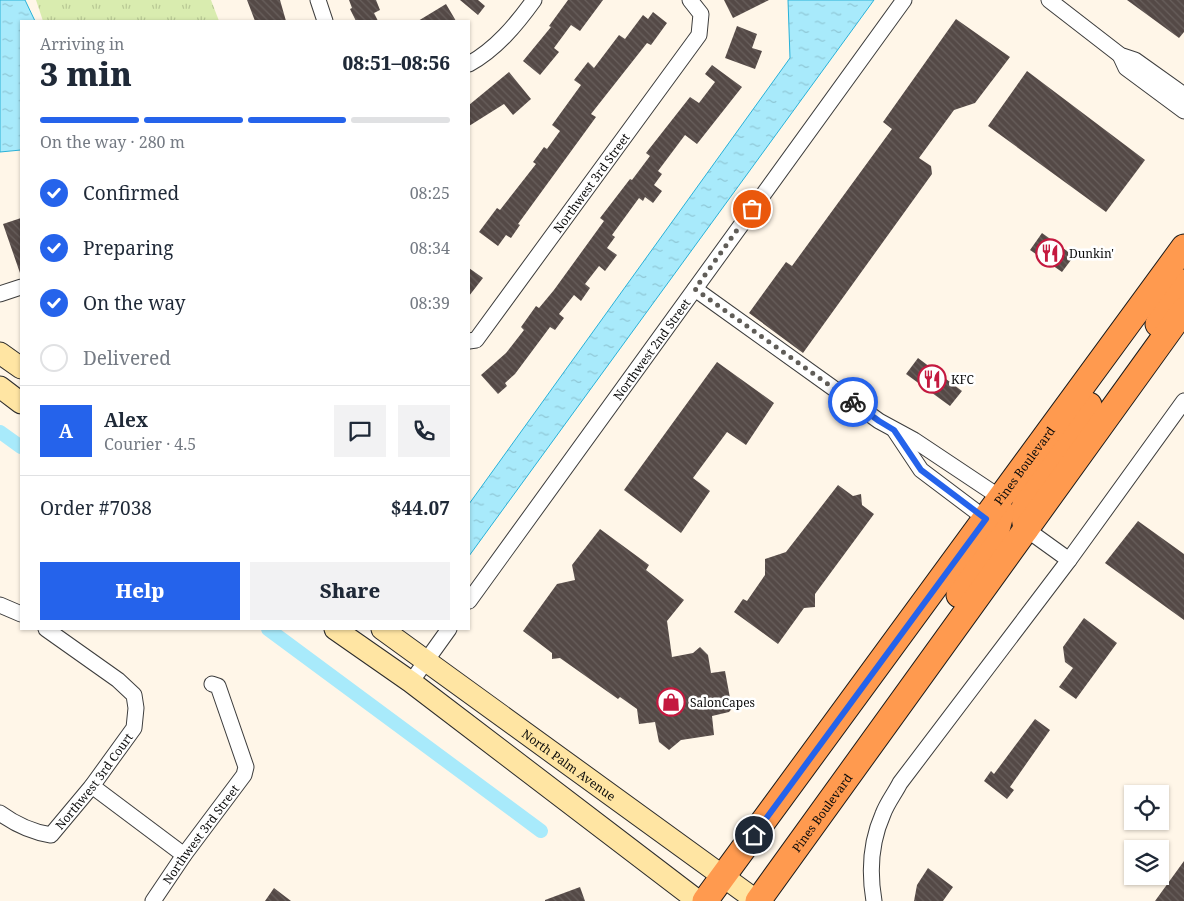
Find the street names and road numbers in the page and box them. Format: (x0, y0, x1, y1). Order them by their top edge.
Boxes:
street label: Northwest 3rd Street (549, 129, 633, 236)
street label: Northwest 2nd Street (609, 295, 694, 403)
street label: Pines Boulevard (990, 422, 1059, 508)
street label: North Palm Avenue (519, 725, 619, 804)
street label: Northwest 3rd Court (51, 729, 136, 833)
street label: Pines Boulevard (788, 769, 856, 855)
street label: Northwest 3rd Street (158, 781, 243, 887)

